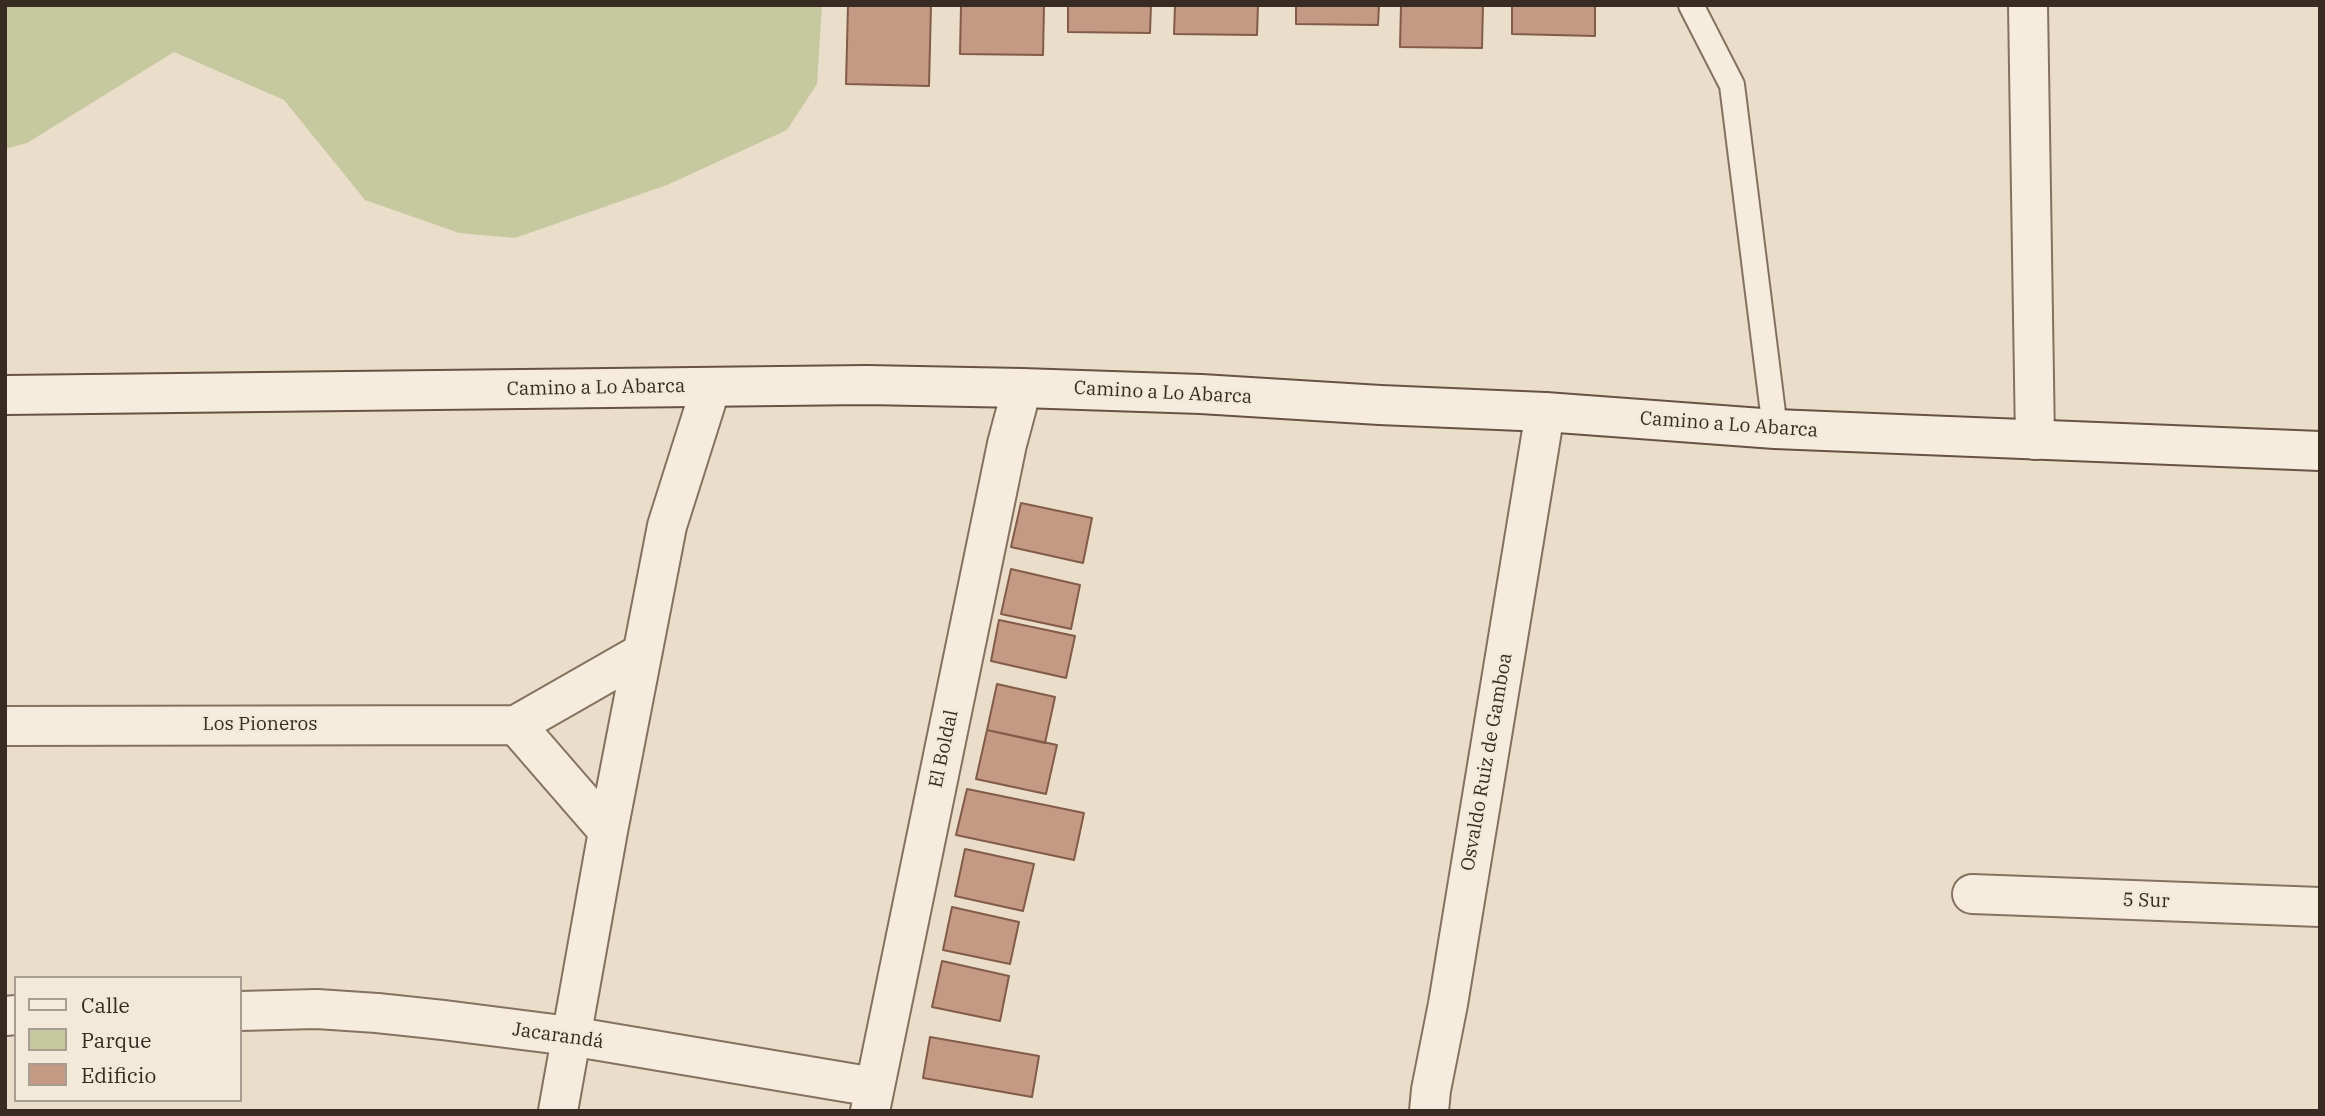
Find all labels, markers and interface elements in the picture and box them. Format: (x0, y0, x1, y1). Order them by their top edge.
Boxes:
street label: Camino a Lo Abarca (507, 375, 685, 401)
street label: Camino a Lo Abarca (1073, 377, 1253, 409)
street label: Camino a Lo Abarca (1639, 407, 1819, 443)
street label: Osvaldo Ruiz de Gamboa (1457, 651, 1517, 873)
street label: El Boldal (925, 708, 963, 790)
street label: Los Pioneros (203, 714, 317, 736)
street label: 5 Sur (2122, 889, 2170, 913)
legend (14, 976, 242, 1102)
text: Calle (81, 991, 130, 1019)
street label: Jacarandá (511, 1018, 605, 1054)
text: Parque (81, 1026, 151, 1054)
text: Edificio (81, 1061, 156, 1089)

